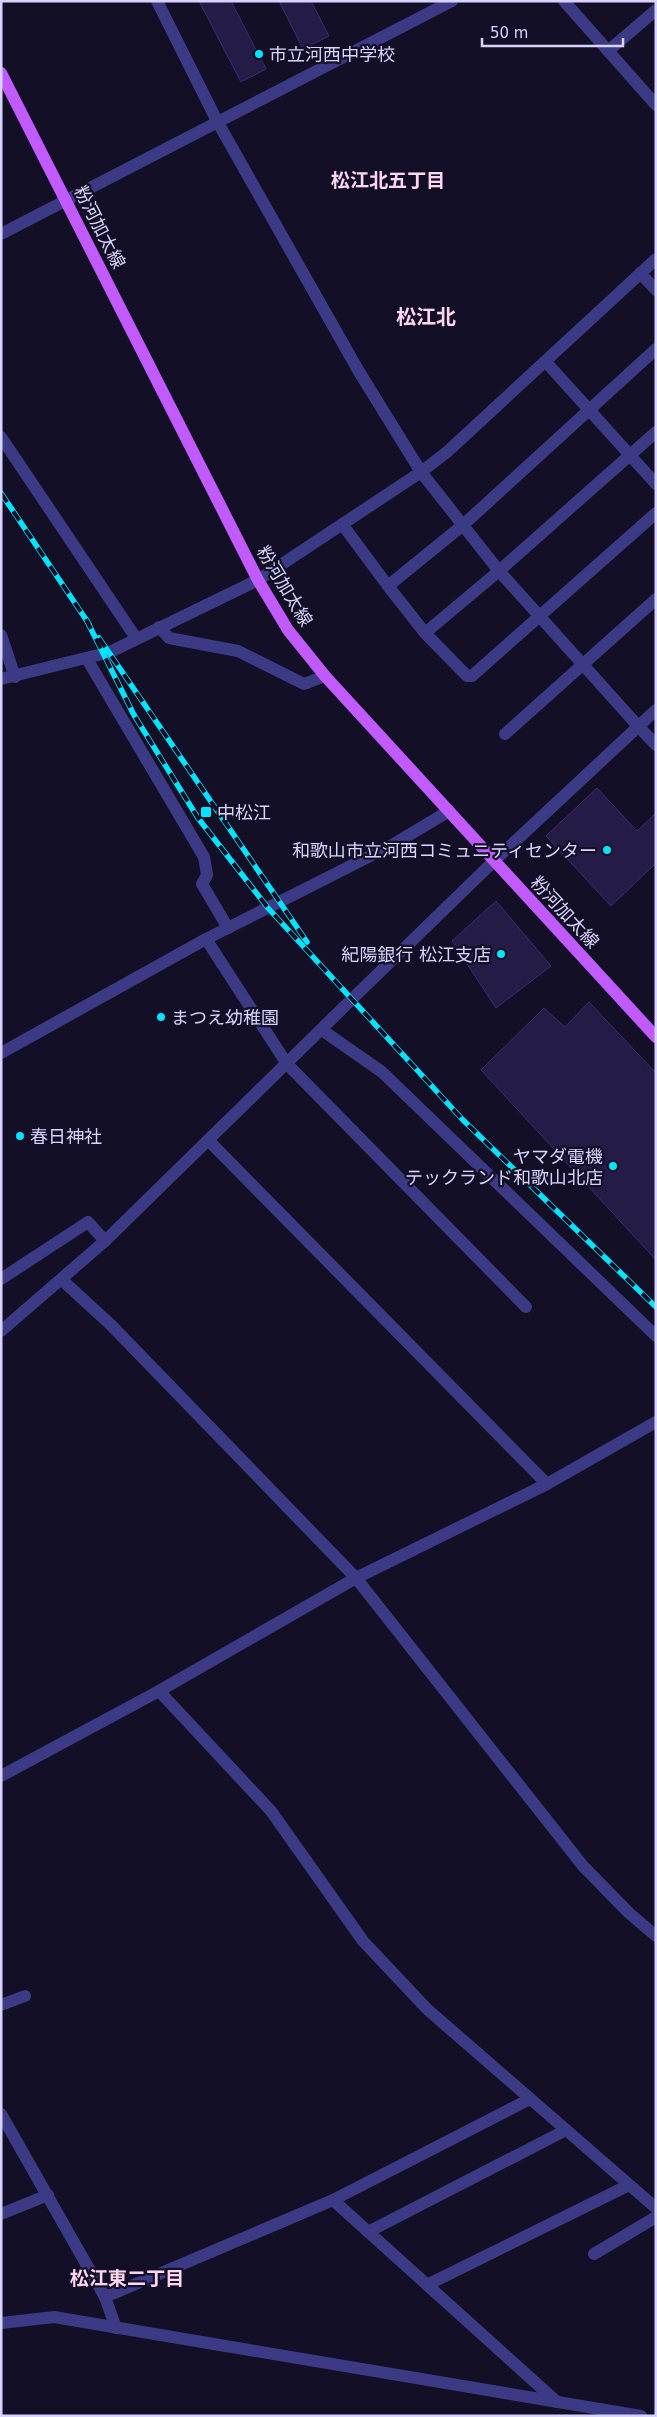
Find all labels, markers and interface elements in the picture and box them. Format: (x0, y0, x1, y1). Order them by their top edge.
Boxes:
scale bar (482, 15, 623, 47)
text: 50 m (490, 24, 528, 42)
place label: 市立河西中学校 (269, 44, 395, 65)
marker: 市立河西中学校 (253, 48, 265, 60)
district label: 松江北五丁目 (331, 169, 445, 191)
street label: 粉河加太線 (70, 182, 130, 272)
district label: 松江北 (396, 305, 456, 329)
street label: 粉河加太線 (253, 542, 317, 630)
place label: 中松江 (217, 802, 271, 823)
marker: 中松江 (199, 805, 213, 819)
place label: 和歌山市立河西コミュニティセンター (292, 840, 597, 861)
marker: 和歌山市立河西コミュニティセンター (601, 844, 613, 856)
street label: 粉河加太線 (527, 872, 603, 952)
place label: 紀陽銀行 松江支店 (341, 944, 491, 965)
marker: 紀陽銀行 松江支店 (495, 948, 507, 960)
place label: まつえ幼稚園 (171, 1007, 279, 1028)
marker: まつえ幼稚園 (155, 1011, 167, 1023)
place label: 春日神社 (30, 1126, 102, 1147)
marker: 春日神社 (14, 1130, 26, 1142)
place label: ヤマダ電機 テックランド和歌山北店 (405, 1146, 603, 1188)
marker: ヤマダ電機 テックランド和歌山北店 (607, 1160, 619, 1172)
district label: 松江東二丁目 (70, 2267, 184, 2289)

